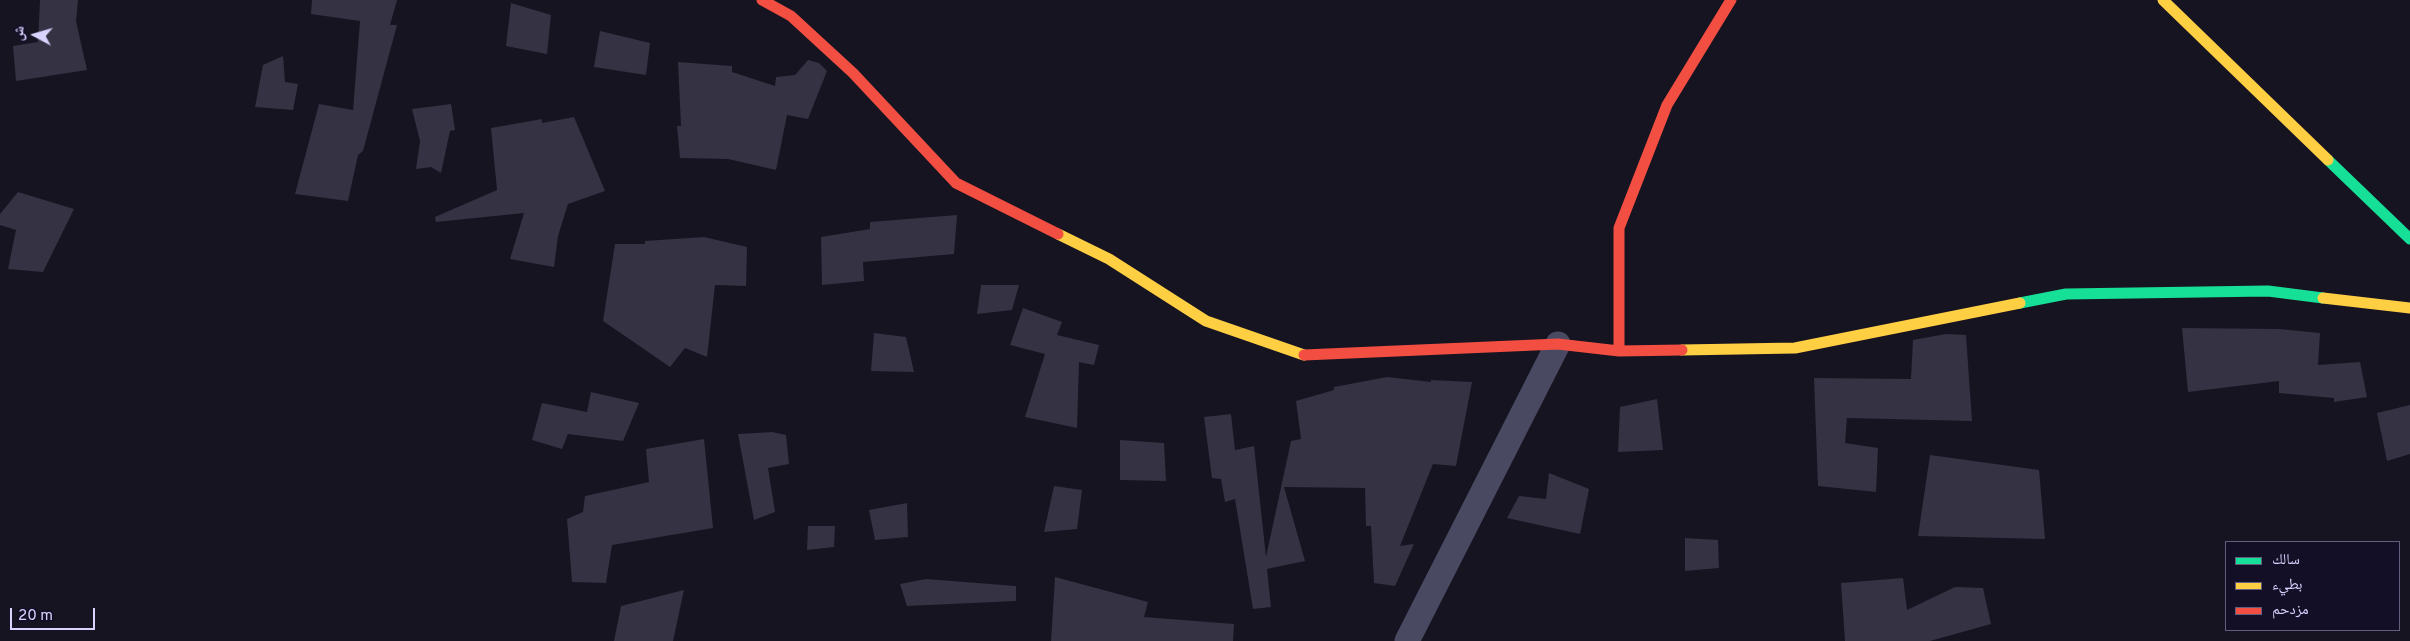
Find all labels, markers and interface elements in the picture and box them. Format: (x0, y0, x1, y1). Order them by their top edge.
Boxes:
north arrow (10, 10, 60, 60)
text: ش (10, 25, 29, 42)
legend (2225, 541, 2400, 631)
text: سالك (2272, 551, 2300, 570)
text: بطيء (2272, 576, 2302, 595)
scale bar (12, 598, 98, 630)
text: مزدحم (2272, 601, 2309, 620)
text: 20 m (18, 607, 53, 626)

